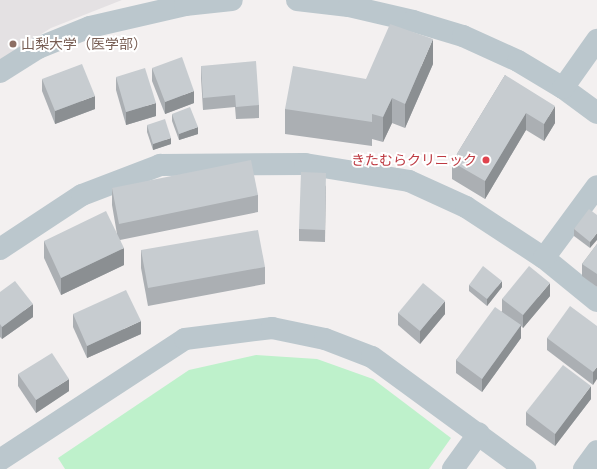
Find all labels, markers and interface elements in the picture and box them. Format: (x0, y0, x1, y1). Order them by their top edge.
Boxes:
place label: 山梨大学（医学部） (21, 36, 147, 52)
marker: 山梨大学（医学部） (8, 39, 18, 49)
place label: きたむらクリニック (351, 152, 477, 168)
marker: きたむらクリニック (480, 154, 492, 166)

